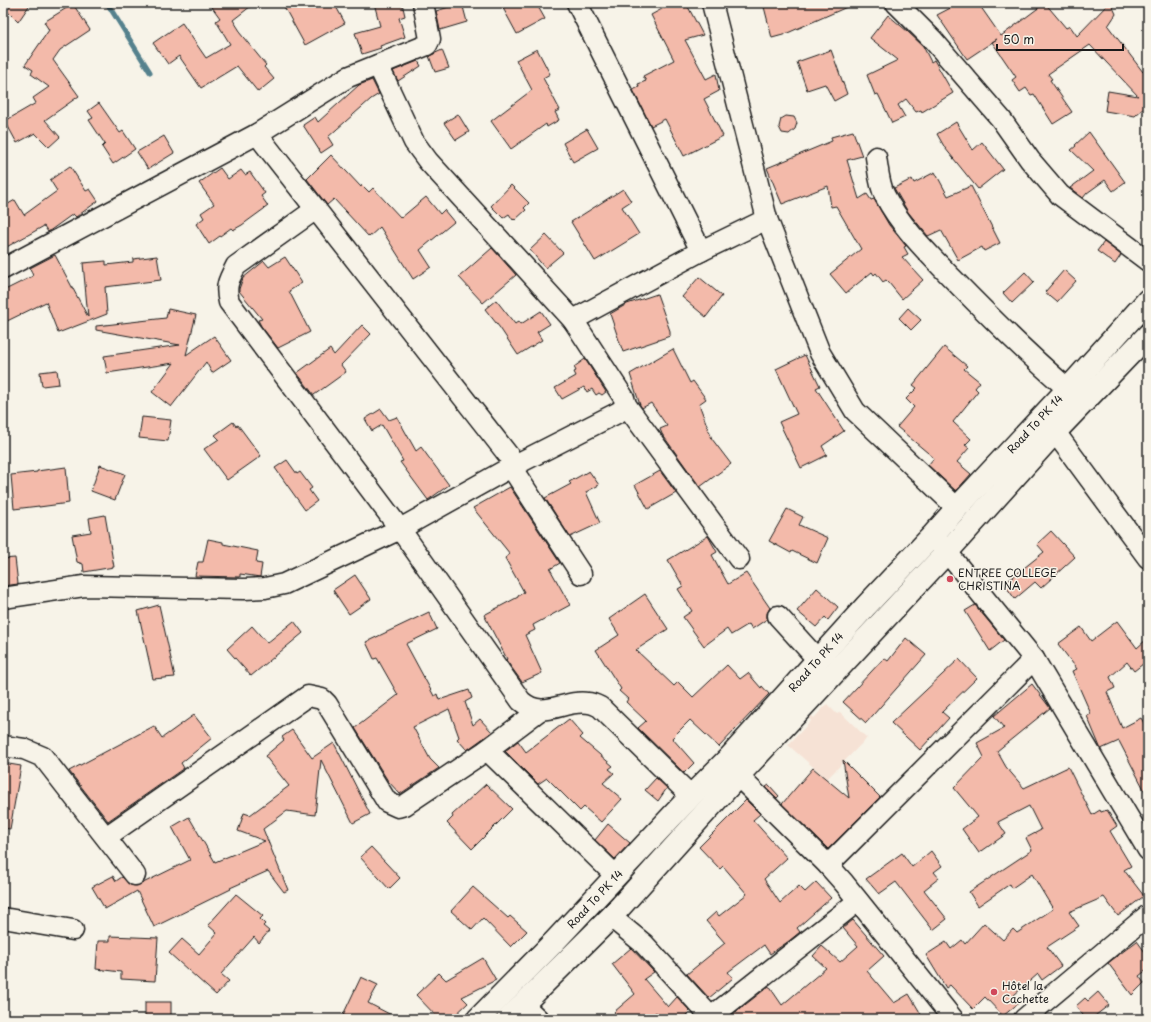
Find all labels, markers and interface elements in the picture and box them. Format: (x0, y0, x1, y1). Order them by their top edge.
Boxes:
scale bar (997, 26, 1123, 52)
text: 50 m (1003, 30, 1034, 48)
street label: Road To PK 14 (1003, 390, 1067, 457)
place label: ENTREE COLLEGE CHRISTINA (958, 564, 1057, 594)
marker: ENTREE COLLEGE CHRISTINA (945, 574, 955, 584)
street label: Road To PK 14 (784, 628, 847, 695)
street label: Road To PK 14 (563, 865, 627, 932)
place label: Hôtel la Cachette (1002, 977, 1049, 1007)
marker: Hôtel la Cachette (989, 987, 999, 997)

